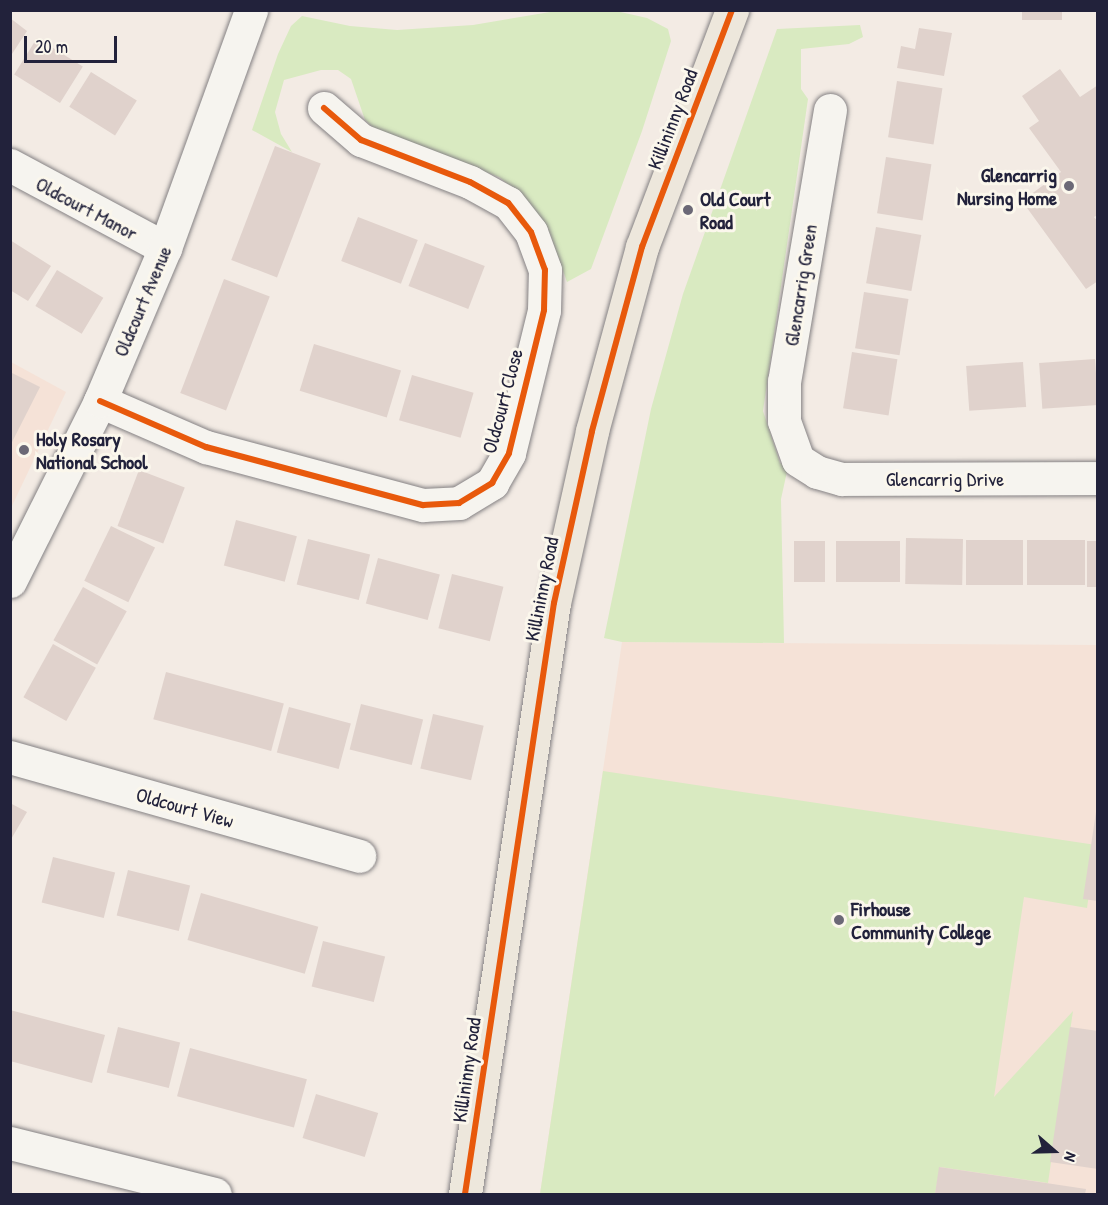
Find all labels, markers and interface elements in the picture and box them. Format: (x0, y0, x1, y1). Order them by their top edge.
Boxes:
scale bar (27, 24, 120, 62)
text: 20 m (35, 34, 68, 59)
street label: Killininny Road (642, 65, 702, 173)
place label: Glencarrig Nursing Home (957, 162, 1057, 209)
street label: Oldcourt Manor (32, 171, 142, 245)
marker: Glencarrig Nursing Home (1062, 179, 1076, 193)
place label: Old Court Road (700, 186, 770, 233)
marker: Old Court Road (681, 203, 695, 217)
street label: Glencarrig Green (779, 222, 821, 348)
street label: Oldcourt Avenue (108, 242, 176, 360)
street label: Oldcourt Close (477, 346, 527, 456)
place label: Holy Rosary National School (36, 426, 147, 473)
marker: Holy Rosary National School (17, 443, 31, 457)
street label: Glencarrig Drive (886, 466, 1004, 490)
street label: Killininny Road (519, 535, 563, 643)
street label: Oldcourt View (134, 782, 236, 832)
place label: Firhouse Community College (851, 897, 991, 944)
marker: Firhouse Community College (832, 913, 846, 927)
street label: Killininny Road (447, 1016, 485, 1124)
north arrow (1024, 1121, 1084, 1181)
text: N (1059, 1149, 1083, 1165)

